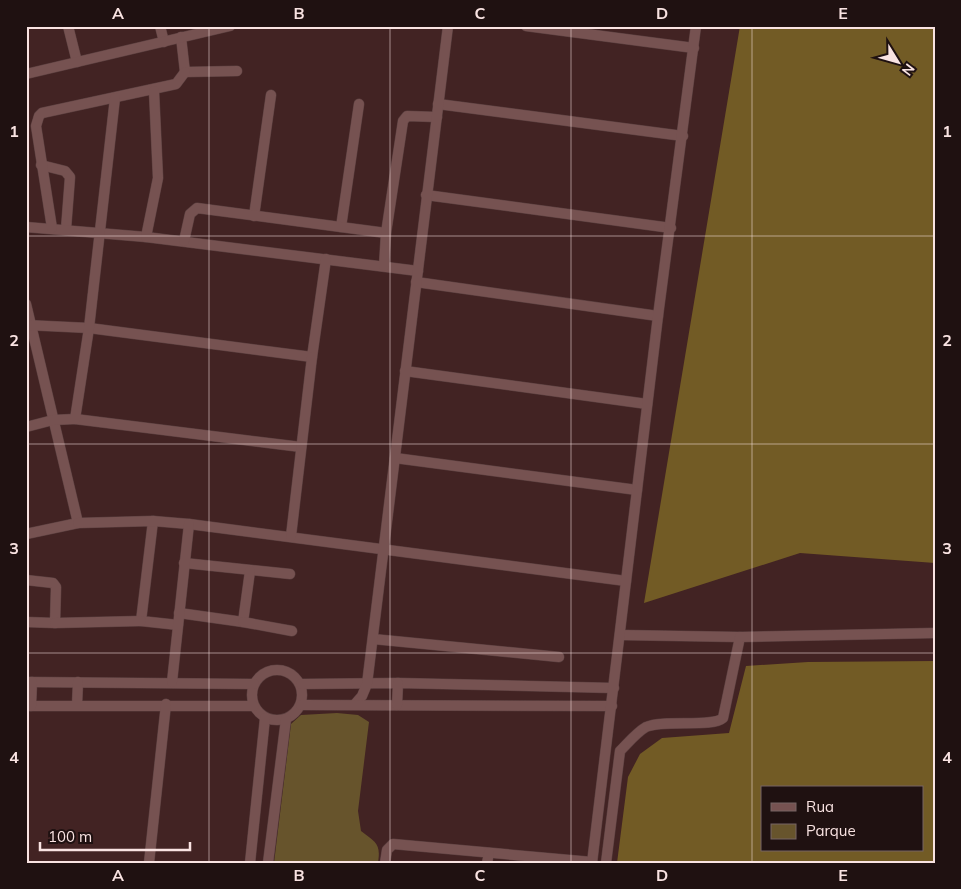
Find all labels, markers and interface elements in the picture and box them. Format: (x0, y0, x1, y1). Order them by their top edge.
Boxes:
text: A (112, 3, 124, 23)
text: B (293, 3, 305, 23)
text: C (475, 3, 486, 23)
text: D (656, 3, 668, 23)
text: E (838, 3, 848, 23)
north arrow (874, 38, 924, 88)
text: N (898, 60, 919, 79)
text: 1 (9, 121, 19, 141)
text: 1 (942, 121, 952, 141)
text: 2 (9, 330, 19, 350)
text: 2 (942, 330, 952, 350)
text: 3 (9, 538, 19, 558)
text: 3 (942, 538, 952, 558)
text: 4 (9, 747, 19, 767)
text: 4 (942, 747, 952, 767)
legend (761, 786, 924, 852)
text: Rua (806, 797, 834, 816)
scale bar (40, 819, 190, 851)
text: Parque (806, 821, 856, 840)
text: 100 m (48, 827, 92, 846)
text: A (112, 865, 124, 885)
text: B (293, 865, 305, 885)
text: C (475, 865, 486, 885)
text: D (656, 865, 668, 885)
text: E (838, 865, 848, 885)

